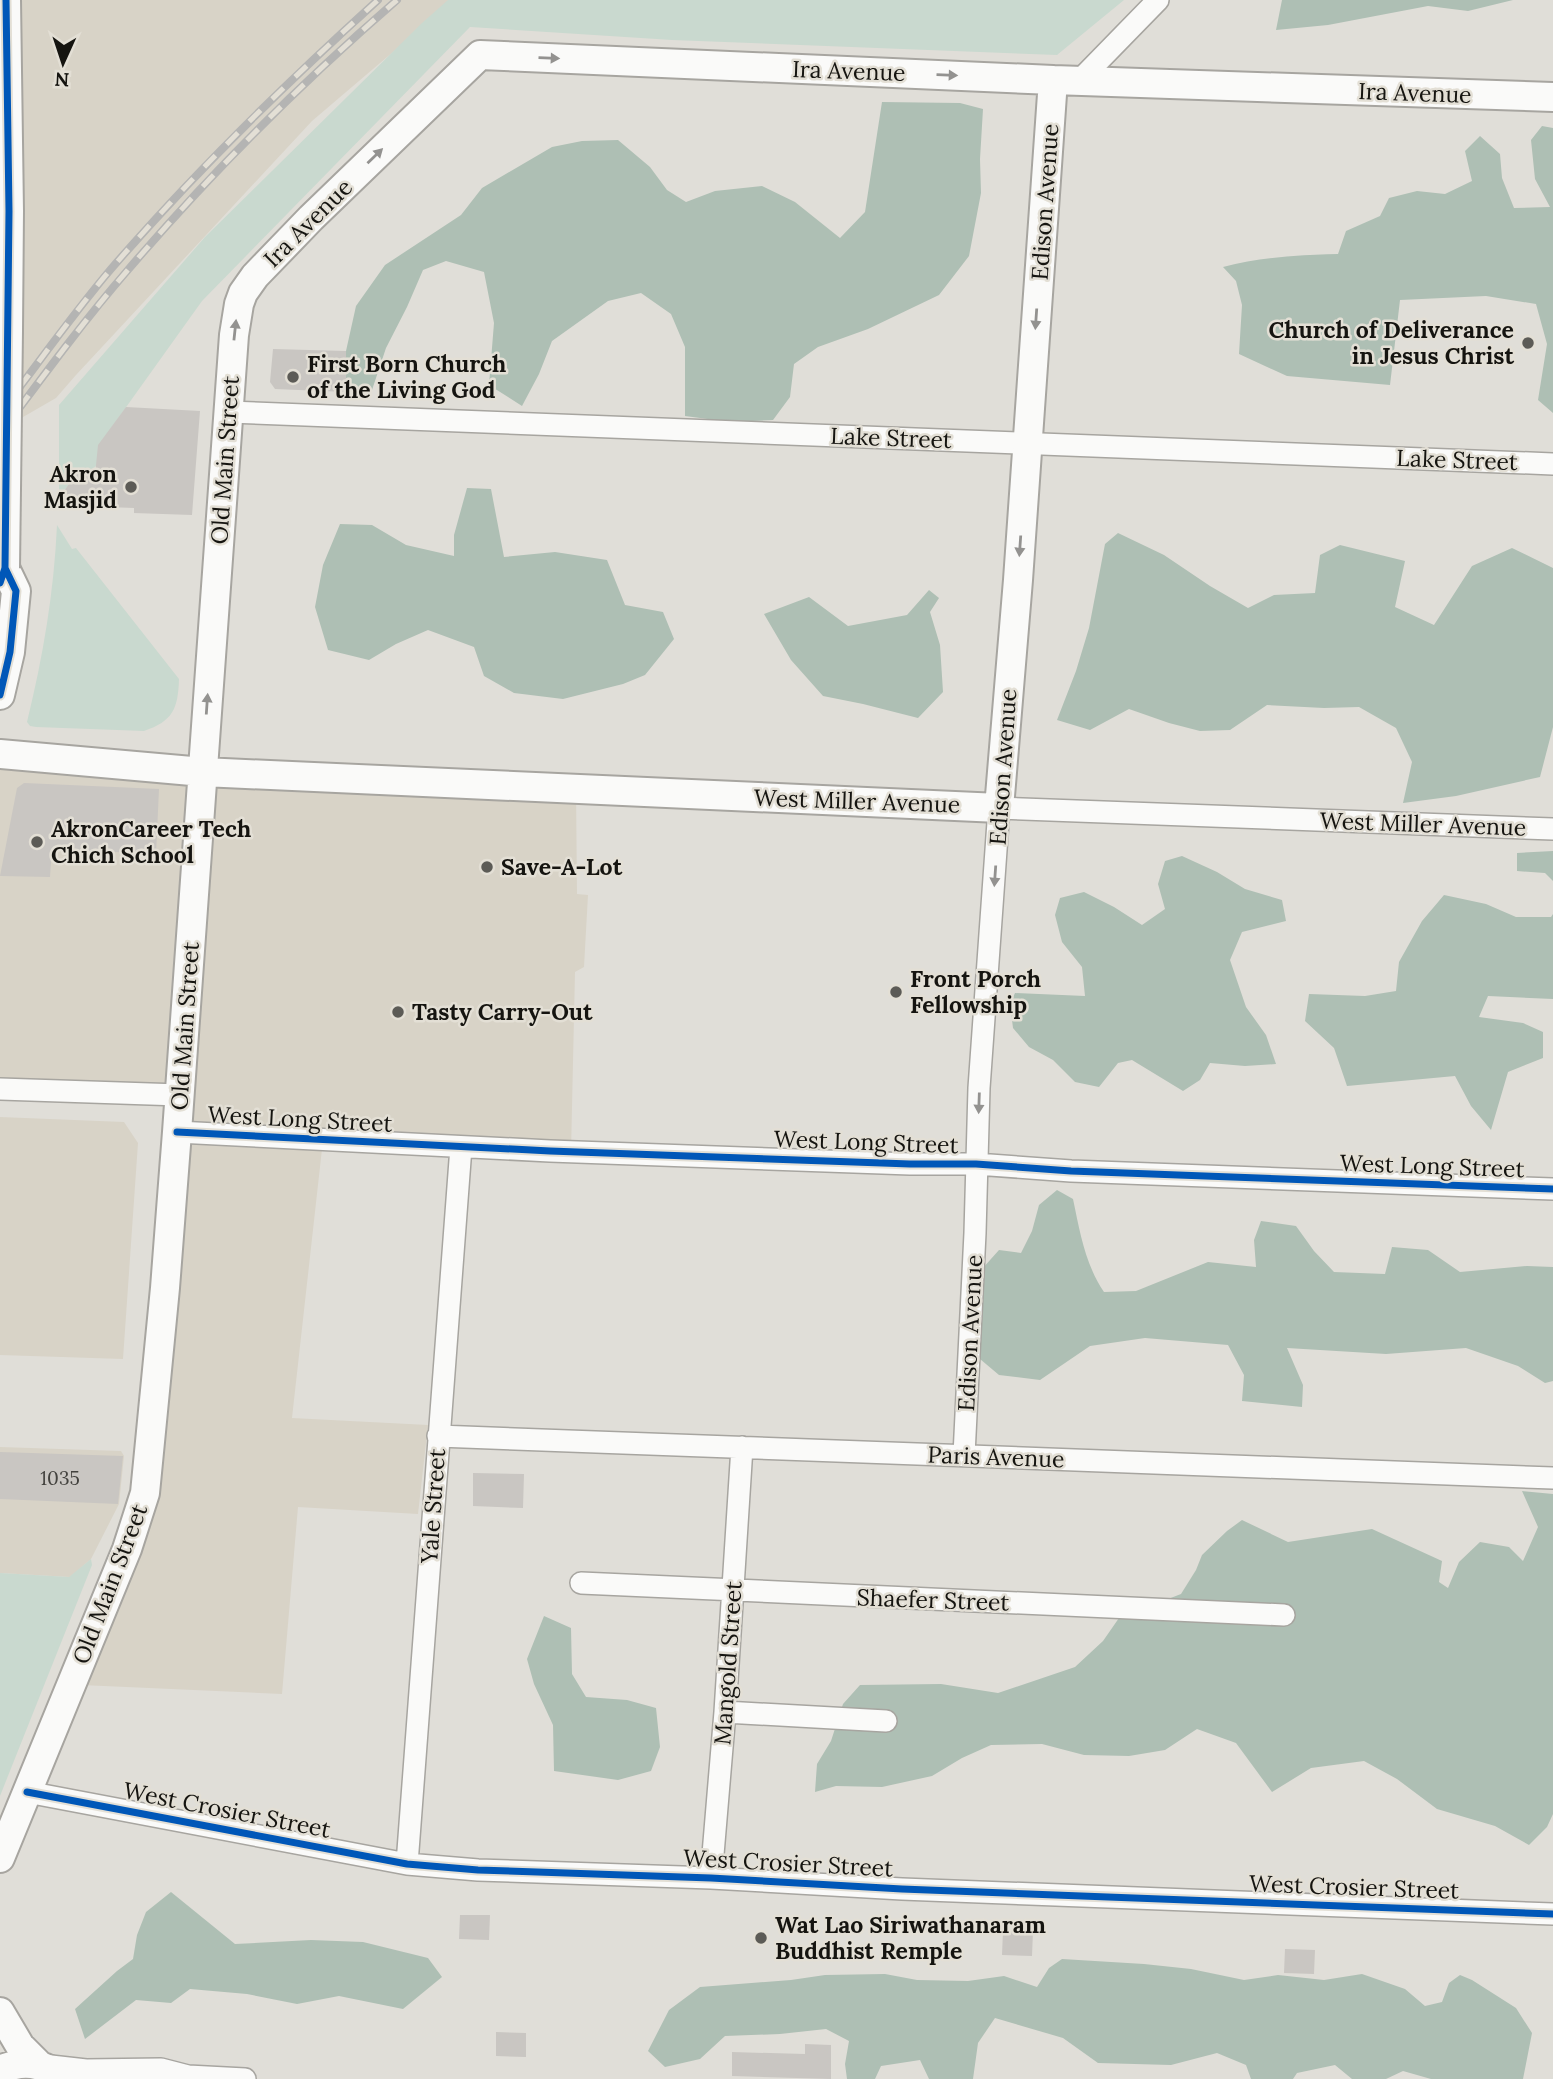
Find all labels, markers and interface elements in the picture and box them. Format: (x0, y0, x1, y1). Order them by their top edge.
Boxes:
north arrow (28, 28, 98, 98)
one-way arrow (538, 53, 560, 64)
street label: Ira Avenue (792, 54, 906, 87)
text: N (54, 68, 70, 92)
one-way arrow (936, 70, 958, 81)
street label: Ira Avenue (1358, 76, 1472, 109)
street label: Edison Avenue (1025, 123, 1064, 281)
one-way arrow (367, 147, 384, 164)
street label: Ira Avenue (257, 172, 358, 273)
one-way arrow (1030, 309, 1041, 331)
place label: Church of Deliverance in Jesus Christ (1268, 315, 1514, 370)
one-way arrow (230, 319, 241, 341)
marker: Church of Deliverance in Jesus Christ (1520, 335, 1536, 351)
place label: First Born Church of the Living God (307, 349, 506, 404)
marker: First Born Church of the Living God (285, 369, 301, 385)
street label: Old Main Street (204, 375, 245, 545)
street label: Lake Street (830, 421, 952, 454)
street label: Lake Street (1396, 443, 1518, 476)
place label: Akron Masjid (43, 459, 117, 514)
marker: Akron Masjid (123, 479, 139, 495)
one-way arrow (1015, 535, 1026, 557)
street label: Edison Avenue (983, 688, 1022, 846)
one-way arrow (202, 693, 213, 715)
street label: West Miller Avenue (753, 782, 961, 819)
street label: West Miller Avenue (1319, 805, 1527, 842)
place label: AkronCareer Tech Chich School (51, 814, 251, 869)
marker: AkronCareer Tech Chich School (29, 834, 45, 850)
place label: Save-A-Lot (501, 852, 623, 881)
marker: Save-A-Lot (479, 859, 495, 875)
one-way arrow (989, 865, 1000, 887)
street label: Old Main Street (164, 941, 205, 1111)
place label: Front Porch Fellowship (910, 964, 1041, 1019)
marker: Front Porch Fellowship (888, 984, 904, 1000)
place label: Tasty Carry-Out (412, 997, 593, 1026)
marker: Tasty Carry-Out (390, 1004, 406, 1020)
one-way arrow (973, 1092, 984, 1114)
street label: West Long Street (207, 1099, 393, 1138)
street label: West Long Street (773, 1124, 959, 1159)
street label: West Long Street (1339, 1148, 1525, 1183)
street label: Edison Avenue (951, 1254, 988, 1412)
street label: Paris Avenue (927, 1440, 1065, 1473)
street label: Yale Street (414, 1447, 451, 1565)
house number: 1035 (40, 1466, 80, 1490)
street label: Old Main Street (66, 1500, 153, 1668)
street label: Mangold Street (707, 1580, 748, 1746)
street label: Shaefer Street (856, 1582, 1010, 1617)
street label: West Crosier Street (121, 1775, 333, 1844)
street label: West Crosier Street (682, 1843, 894, 1882)
street label: West Crosier Street (1248, 1868, 1460, 1905)
place label: Wat Lao Siriwathanaram Buddhist Remple (775, 1910, 1046, 1965)
marker: Wat Lao Siriwathanaram Buddhist Remple (753, 1930, 769, 1946)

